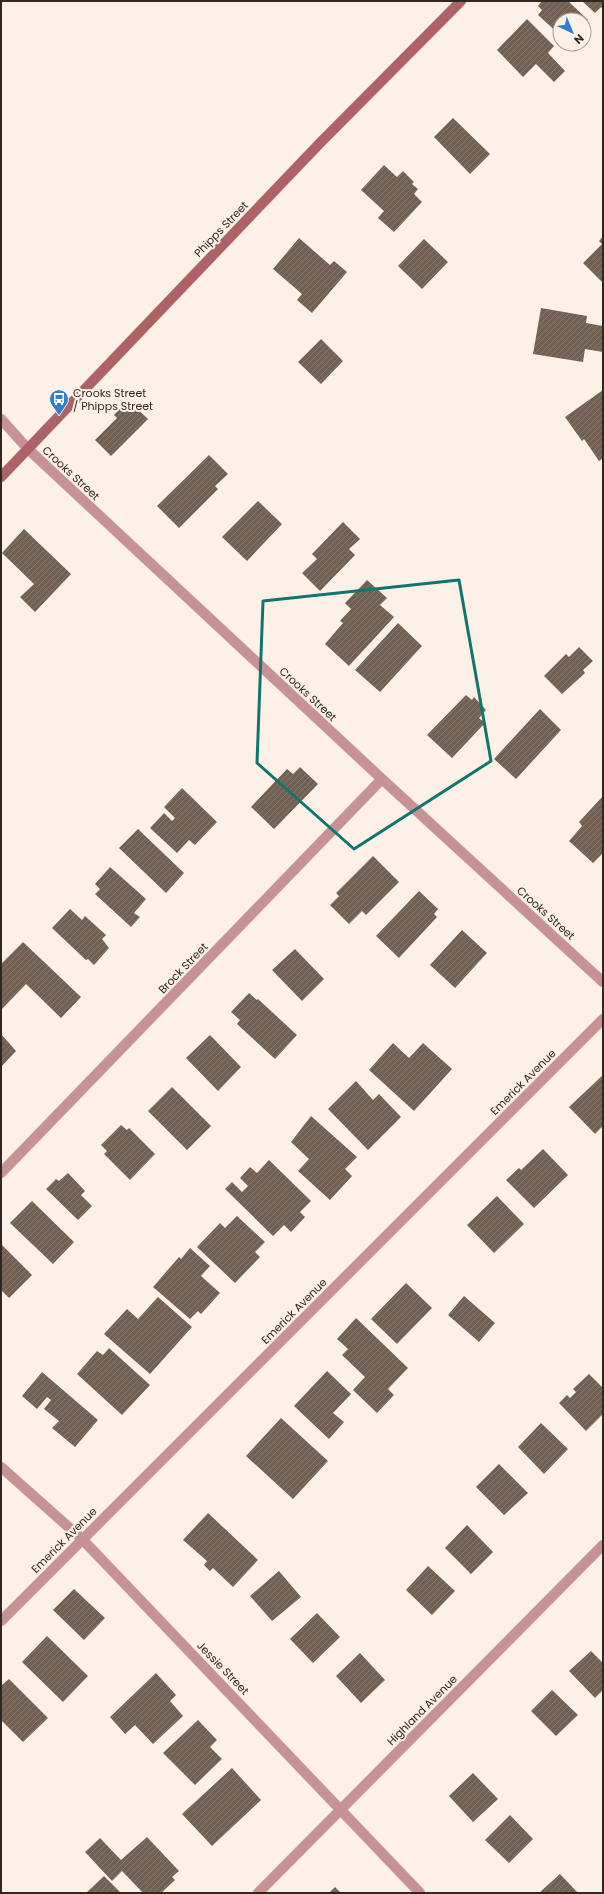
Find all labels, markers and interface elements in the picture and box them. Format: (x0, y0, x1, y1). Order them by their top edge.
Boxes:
north arrow (552, 12, 592, 52)
text: N (570, 31, 587, 48)
street label: Phipps Street (190, 198, 252, 260)
place label: Crooks Street / Phipps Street (73, 385, 153, 414)
bus stop icon: Crooks Street / Phipps Street (48, 388, 70, 416)
street label: Crooks Street (39, 442, 103, 504)
street label: Crooks Street (276, 663, 340, 725)
street label: Crooks Street (513, 883, 579, 943)
street label: Brock Street (155, 939, 211, 997)
street label: Emerick Avenue (487, 1045, 560, 1118)
street label: Emerick Avenue (258, 1274, 331, 1347)
street label: Emerick Avenue (28, 1503, 101, 1576)
street label: Jessie Street (193, 1638, 253, 1698)
street label: Highland Avenue (383, 1671, 461, 1749)

